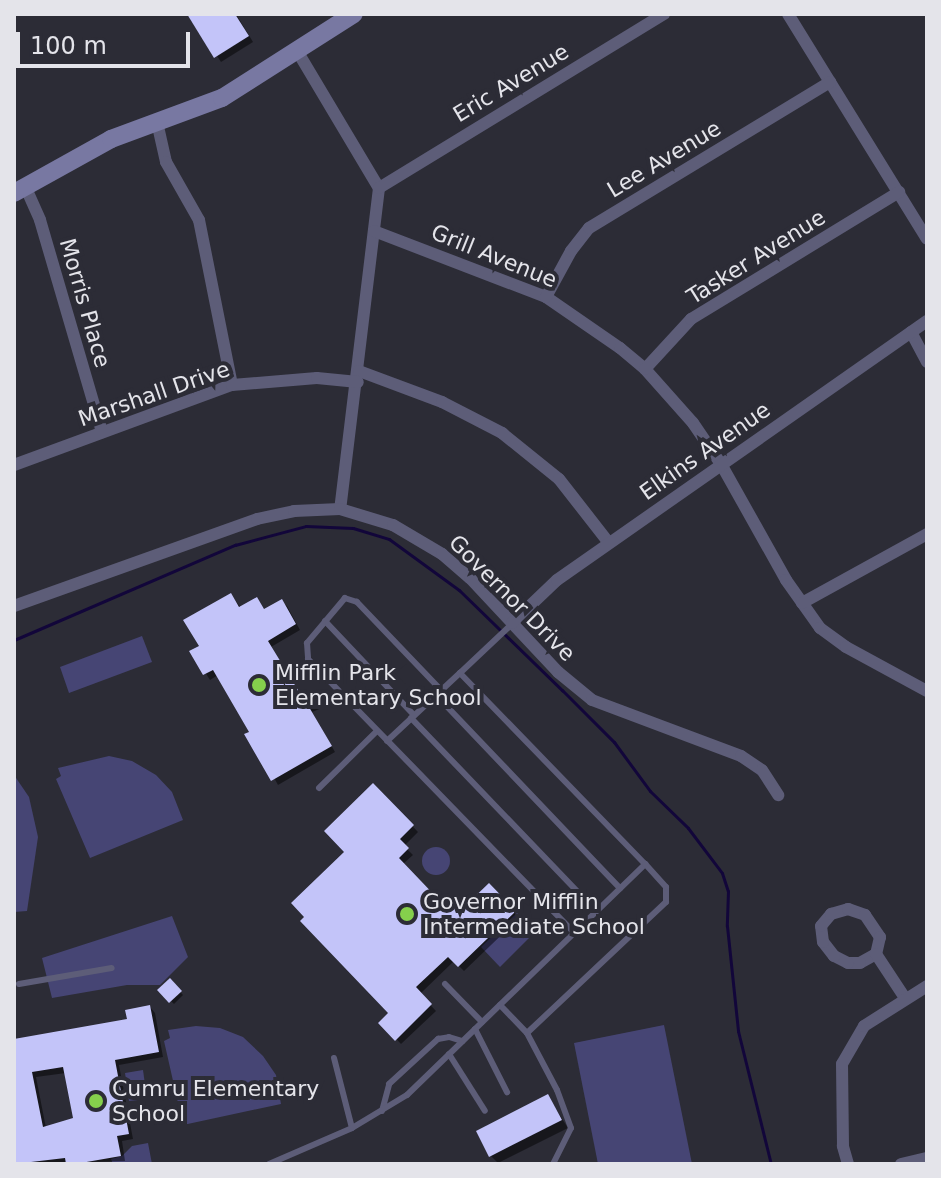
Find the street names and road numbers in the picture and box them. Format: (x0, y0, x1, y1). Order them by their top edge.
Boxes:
street label: Eric Avenue (449, 38, 573, 128)
street label: Lee Avenue (602, 115, 726, 203)
street label: Tasker Avenue (682, 204, 830, 310)
street label: Grill Avenue (427, 219, 561, 293)
street label: Morris Place (54, 235, 116, 371)
street label: Marshall Drive (75, 356, 233, 432)
street label: Elkins Avenue (635, 396, 775, 506)
street label: Governor Drive (443, 529, 581, 667)

